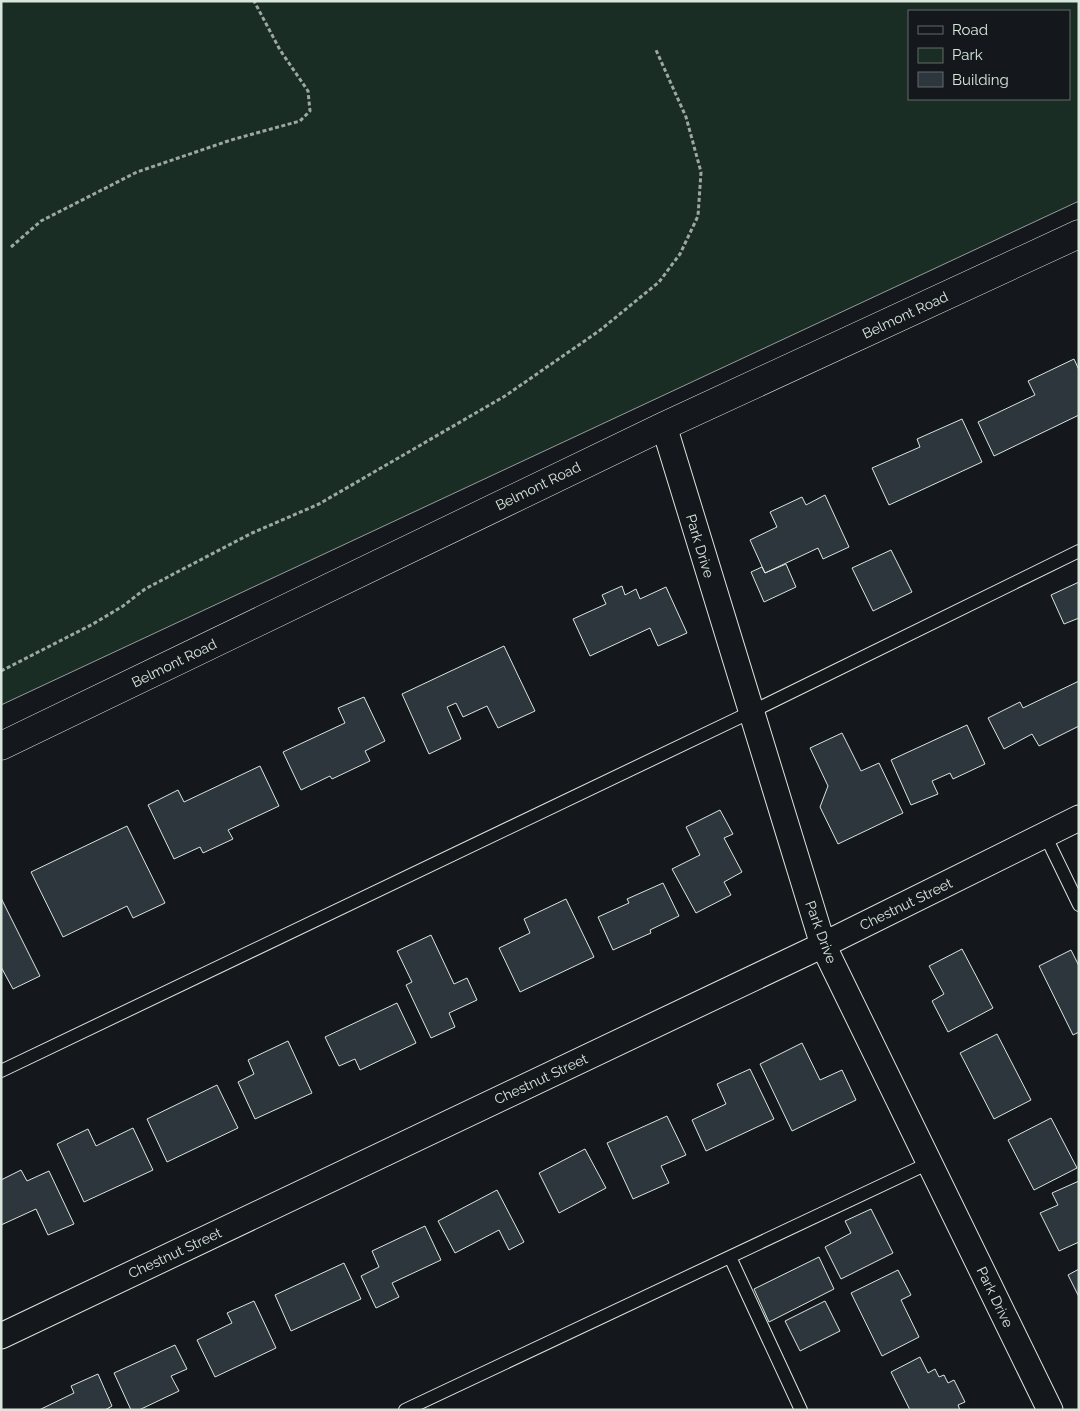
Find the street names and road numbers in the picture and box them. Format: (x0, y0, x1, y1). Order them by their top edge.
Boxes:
street label: Belmont Road (860, 288, 950, 342)
street label: Belmont Road (493, 459, 583, 513)
street label: Park Drive (683, 512, 717, 580)
street label: Belmont Road (129, 636, 219, 690)
street label: Chestnut Street (857, 875, 955, 933)
street label: Park Drive (802, 898, 840, 966)
street label: Chestnut Street (492, 1050, 590, 1108)
street label: Chestnut Street (126, 1224, 224, 1282)
street label: Park Drive (973, 1264, 1017, 1330)

